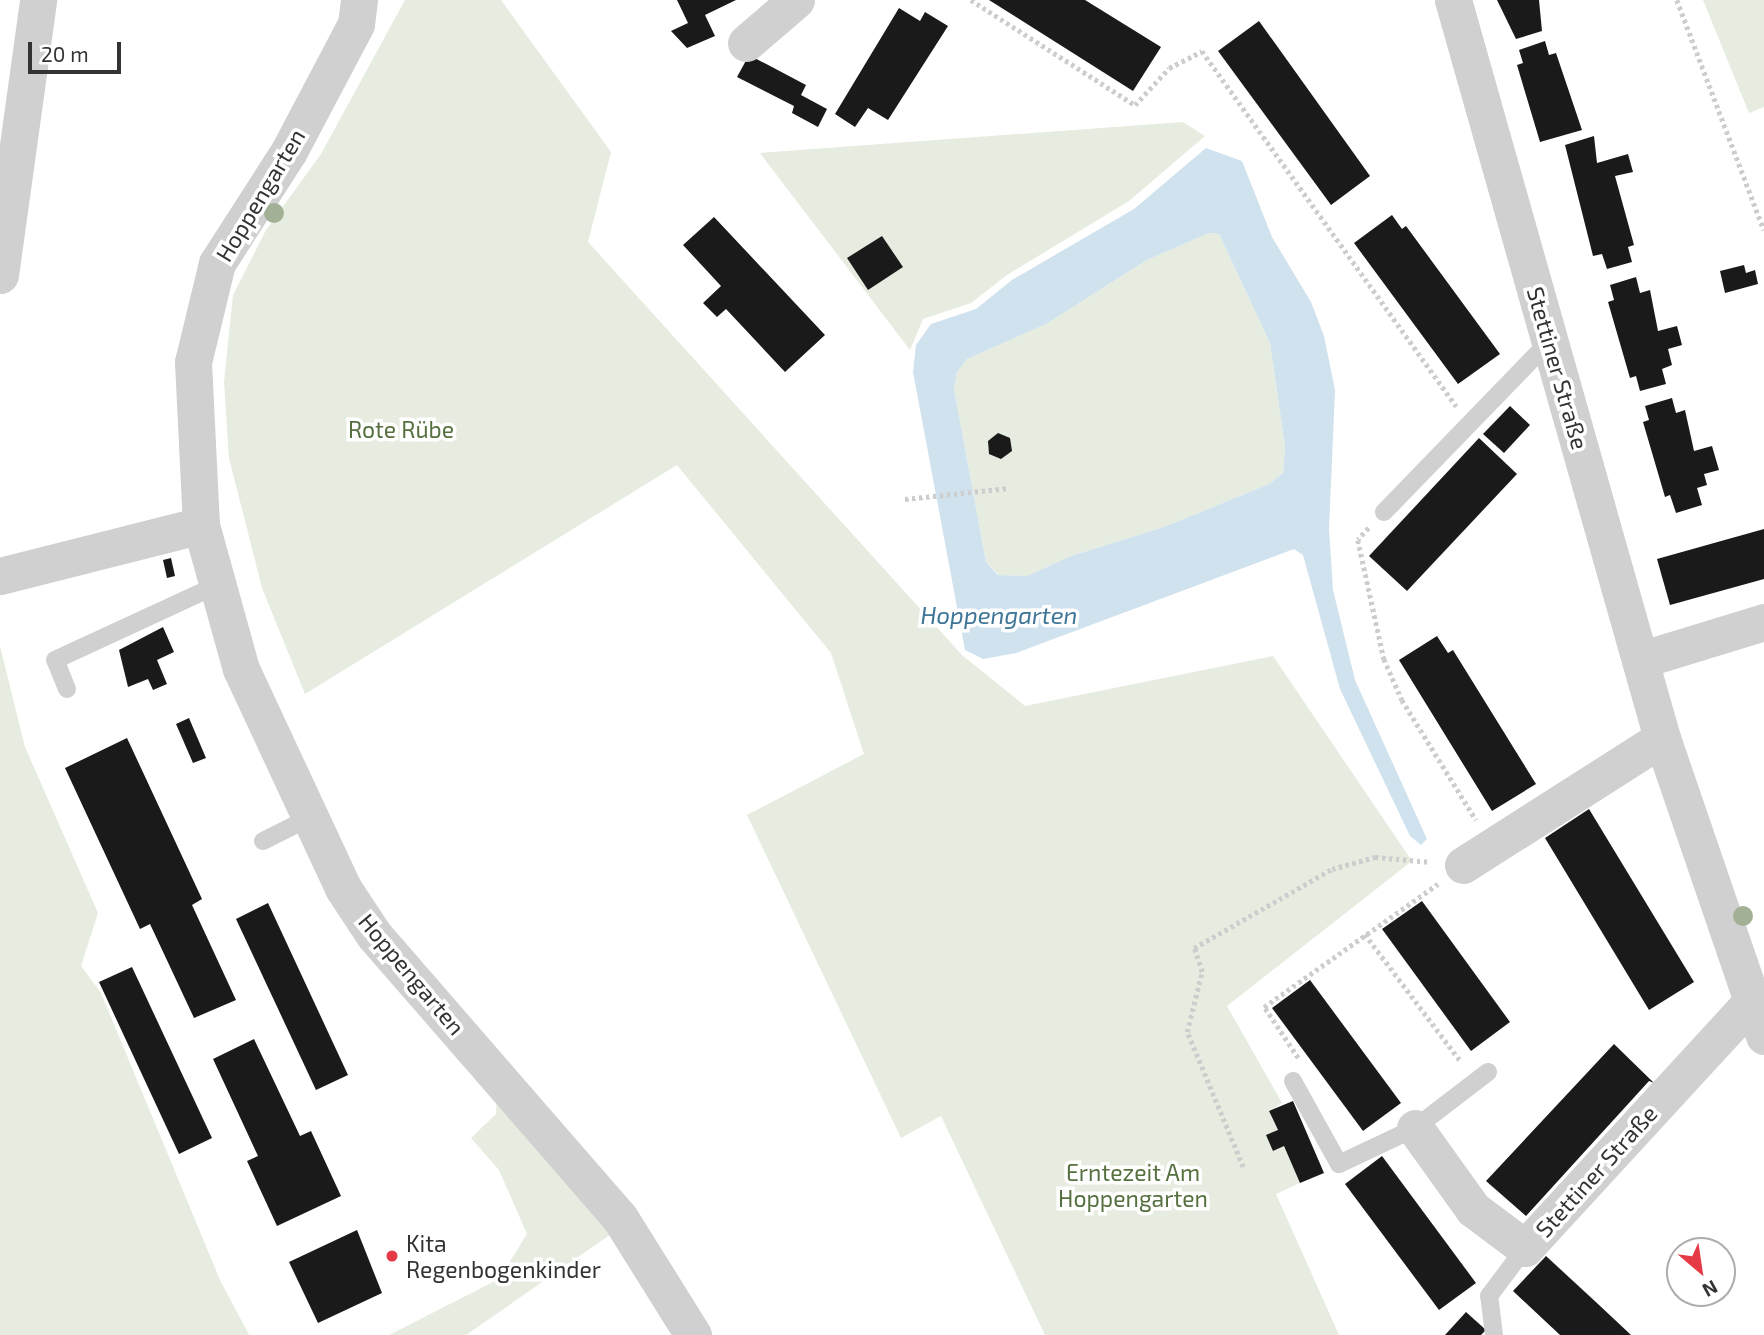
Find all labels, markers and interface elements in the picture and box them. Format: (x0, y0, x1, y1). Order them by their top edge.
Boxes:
scale bar (32, 28, 124, 72)
text: 20 m (41, 41, 89, 66)
street label: Hoppengarten (210, 124, 310, 266)
street label: Stettiner Straße (1522, 283, 1594, 453)
park label: Rote Rübe (348, 415, 454, 443)
water label: Hoppengarten (921, 601, 1077, 629)
street label: Hoppengarten (353, 908, 471, 1040)
street label: Stettiner Straße (1529, 1099, 1663, 1243)
park label: Erntezeit Am Hoppengarten (1058, 1158, 1208, 1212)
place label: Kita Regenbogenkinder (406, 1229, 601, 1283)
north arrow (1666, 1237, 1736, 1307)
marker: Kita Regenbogenkinder (384, 1248, 400, 1264)
text: N (1699, 1276, 1722, 1302)

